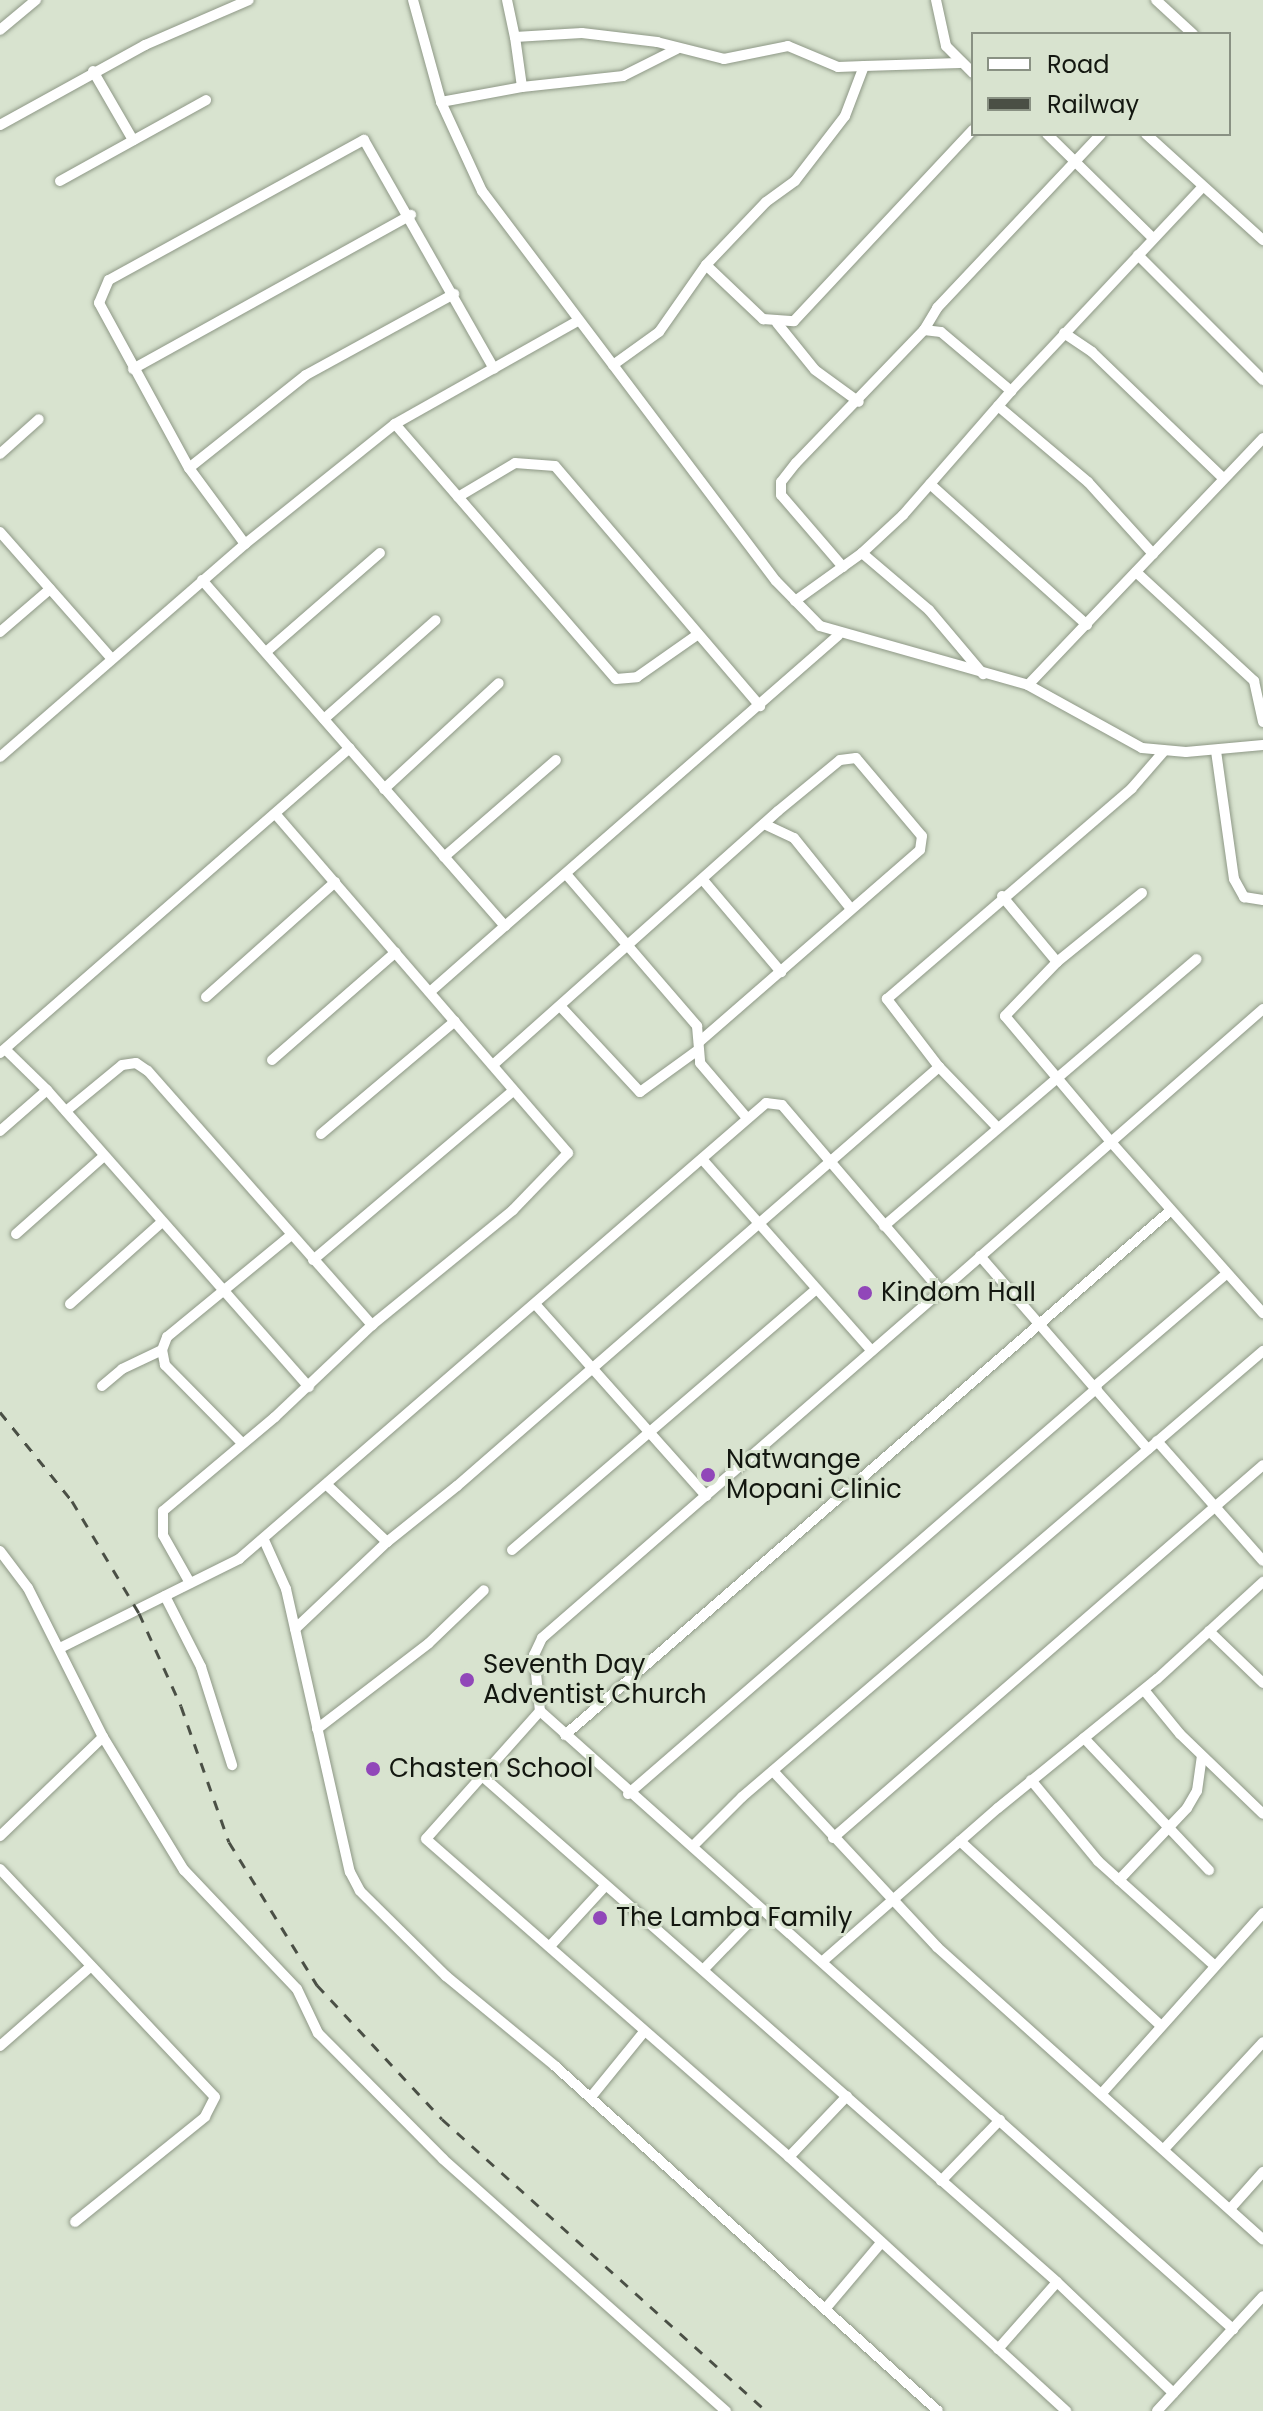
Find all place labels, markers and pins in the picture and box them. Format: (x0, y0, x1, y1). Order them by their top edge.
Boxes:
place label: Kindom Hall (881, 1277, 1036, 1309)
marker: Kindom Hall (856, 1284, 874, 1302)
place label: Natwange Mopani Clinic (726, 1444, 902, 1506)
marker: Natwange Mopani Clinic (697, 1464, 719, 1486)
place label: Seventh Day Adventist Church (483, 1649, 707, 1710)
marker: Seventh Day Adventist Church (458, 1671, 476, 1689)
place label: Chasten School (389, 1753, 593, 1785)
marker: Chasten School (364, 1760, 382, 1778)
place label: The Lamba Family (616, 1902, 852, 1934)
marker: The Lamba Family (591, 1909, 609, 1927)

